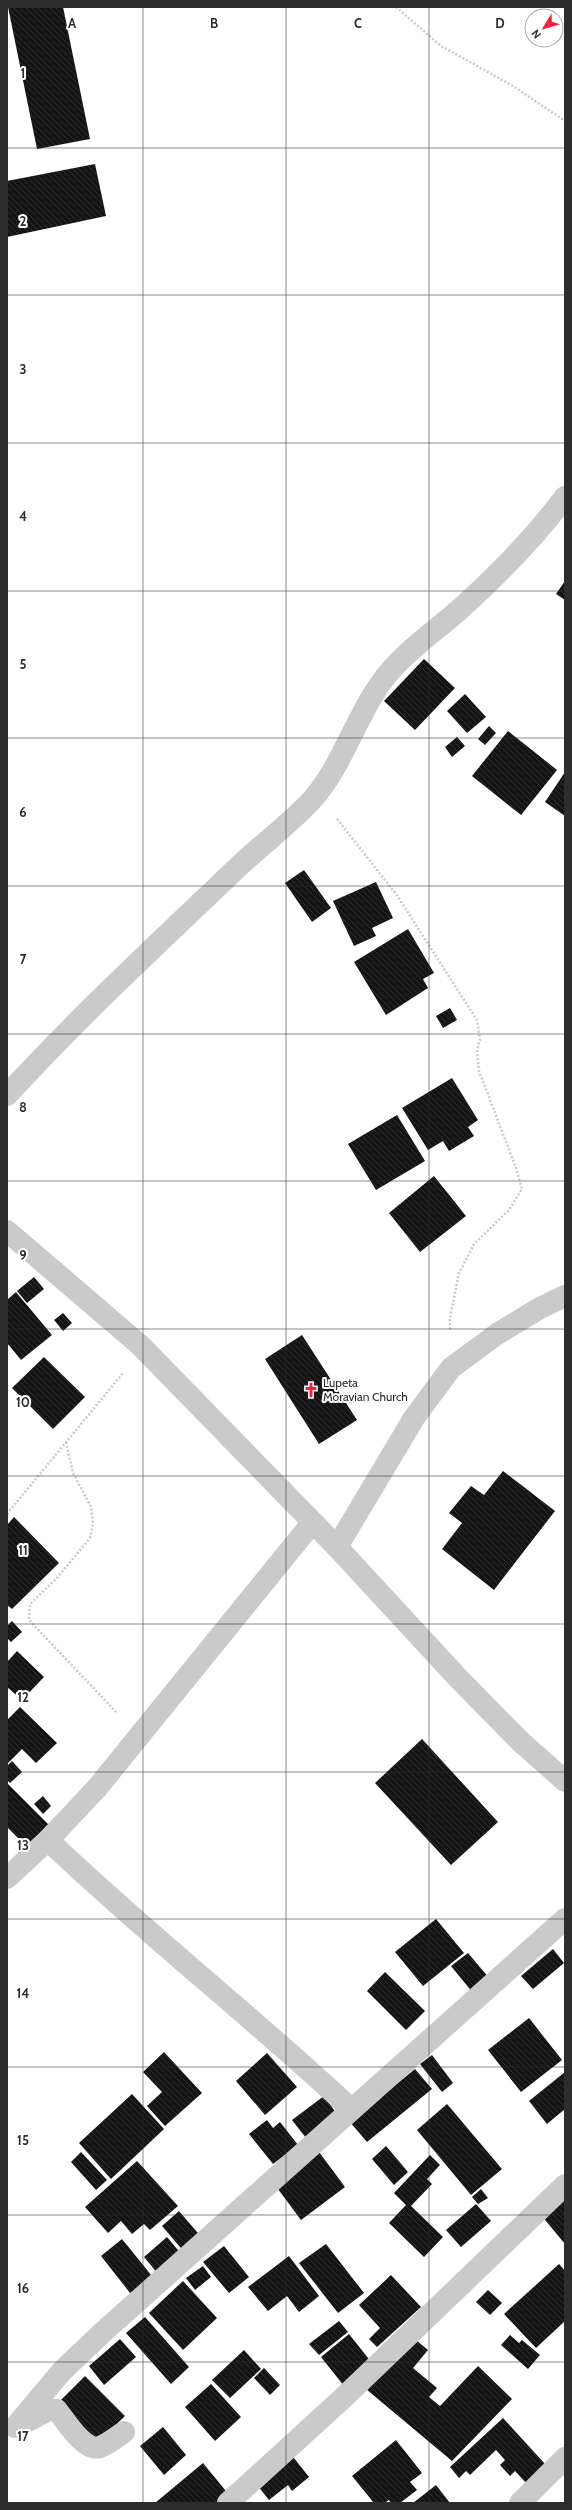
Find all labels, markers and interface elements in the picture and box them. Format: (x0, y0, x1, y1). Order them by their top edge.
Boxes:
north arrow (524, 8, 564, 48)
text: A (68, 15, 77, 31)
text: B (210, 15, 218, 31)
text: C (354, 15, 362, 31)
text: D (495, 15, 505, 31)
text: N (528, 27, 544, 42)
text: 1 (21, 65, 25, 81)
text: 2 (20, 213, 27, 229)
text: 3 (19, 361, 27, 377)
text: 4 (19, 508, 27, 524)
text: 5 (20, 656, 27, 672)
text: 6 (19, 804, 27, 820)
text: 7 (20, 951, 27, 967)
text: 8 (19, 1099, 27, 1115)
text: 9 (19, 1247, 27, 1263)
place label: Lupeta Moravian Church (323, 1375, 408, 1404)
church icon: Lupeta Moravian Church (302, 1381, 320, 1399)
text: 10 (16, 1394, 30, 1410)
text: 11 (18, 1542, 28, 1558)
text: 12 (17, 1689, 29, 1705)
text: 13 (17, 1837, 29, 1853)
text: 14 (17, 1985, 29, 2001)
text: 15 (17, 2132, 29, 2148)
text: 16 (17, 2280, 29, 2296)
text: 17 (17, 2428, 29, 2444)

